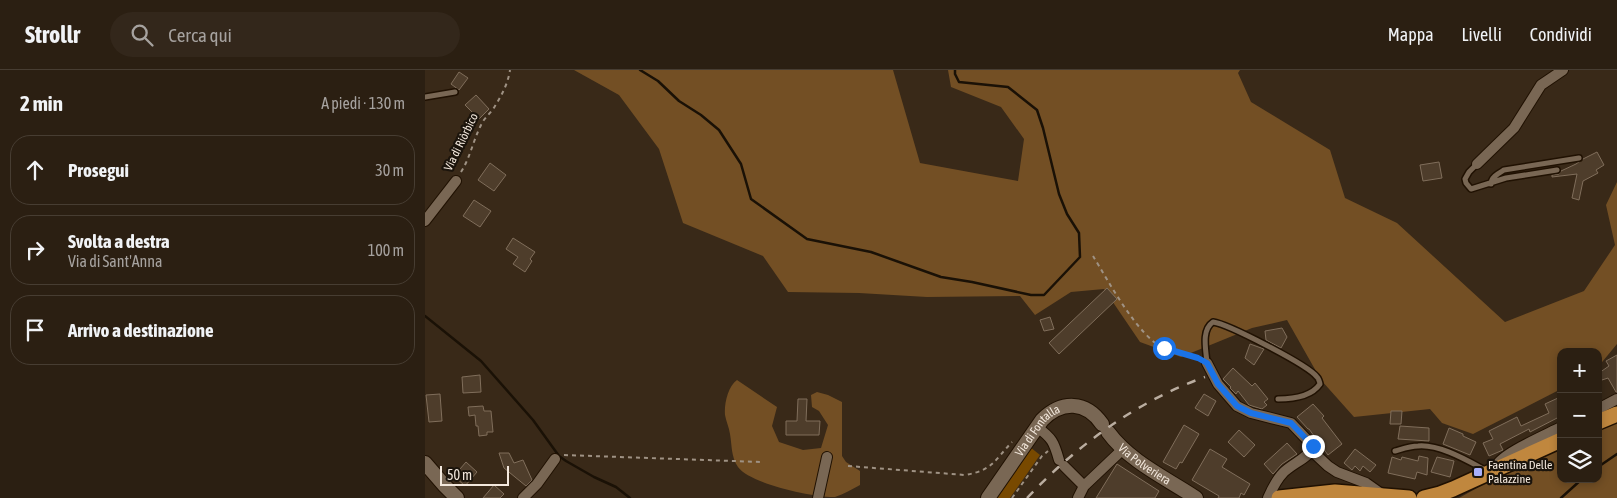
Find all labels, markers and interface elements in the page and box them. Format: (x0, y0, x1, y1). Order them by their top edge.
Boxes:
search box (110, 12, 460, 57)
text: Strollr (25, 21, 80, 48)
icon: search (128, 21, 156, 49)
text: Cerca qui (168, 24, 232, 46)
text: Mappa (1388, 24, 1434, 45)
text: Livelli (1462, 24, 1502, 45)
text: Condividi (1530, 24, 1592, 45)
text: 2 min (20, 91, 63, 115)
text: A piedi · 130 m (321, 94, 405, 112)
street label: Via di Riòrbico (441, 111, 481, 173)
icon: ahead (21, 156, 49, 184)
text: Prosegui (68, 159, 129, 181)
text: 30 m (375, 161, 404, 179)
text: Svolta a destra (68, 230, 170, 252)
icon: right (21, 236, 49, 264)
text: 100 m (368, 241, 404, 259)
text: Via di Sant'Anna (68, 252, 163, 270)
icon: arrive (21, 316, 49, 344)
text: Arrivo a destinazione (68, 319, 214, 341)
route start (1153, 337, 1176, 360)
map controls (1557, 348, 1602, 483)
button: + (1557, 348, 1602, 393)
button: − (1557, 393, 1602, 438)
street label: Via di Fontalla (1012, 402, 1062, 459)
route end (1302, 435, 1325, 458)
button: layers (1557, 438, 1602, 483)
street label: Via Polveriera (1115, 441, 1173, 488)
place label: Faentina Delle Palazzine (1488, 458, 1553, 486)
scale bar (440, 463, 509, 486)
marker: Faentina Delle Palazzine (1472, 466, 1484, 478)
text: 50 m (447, 467, 472, 483)

